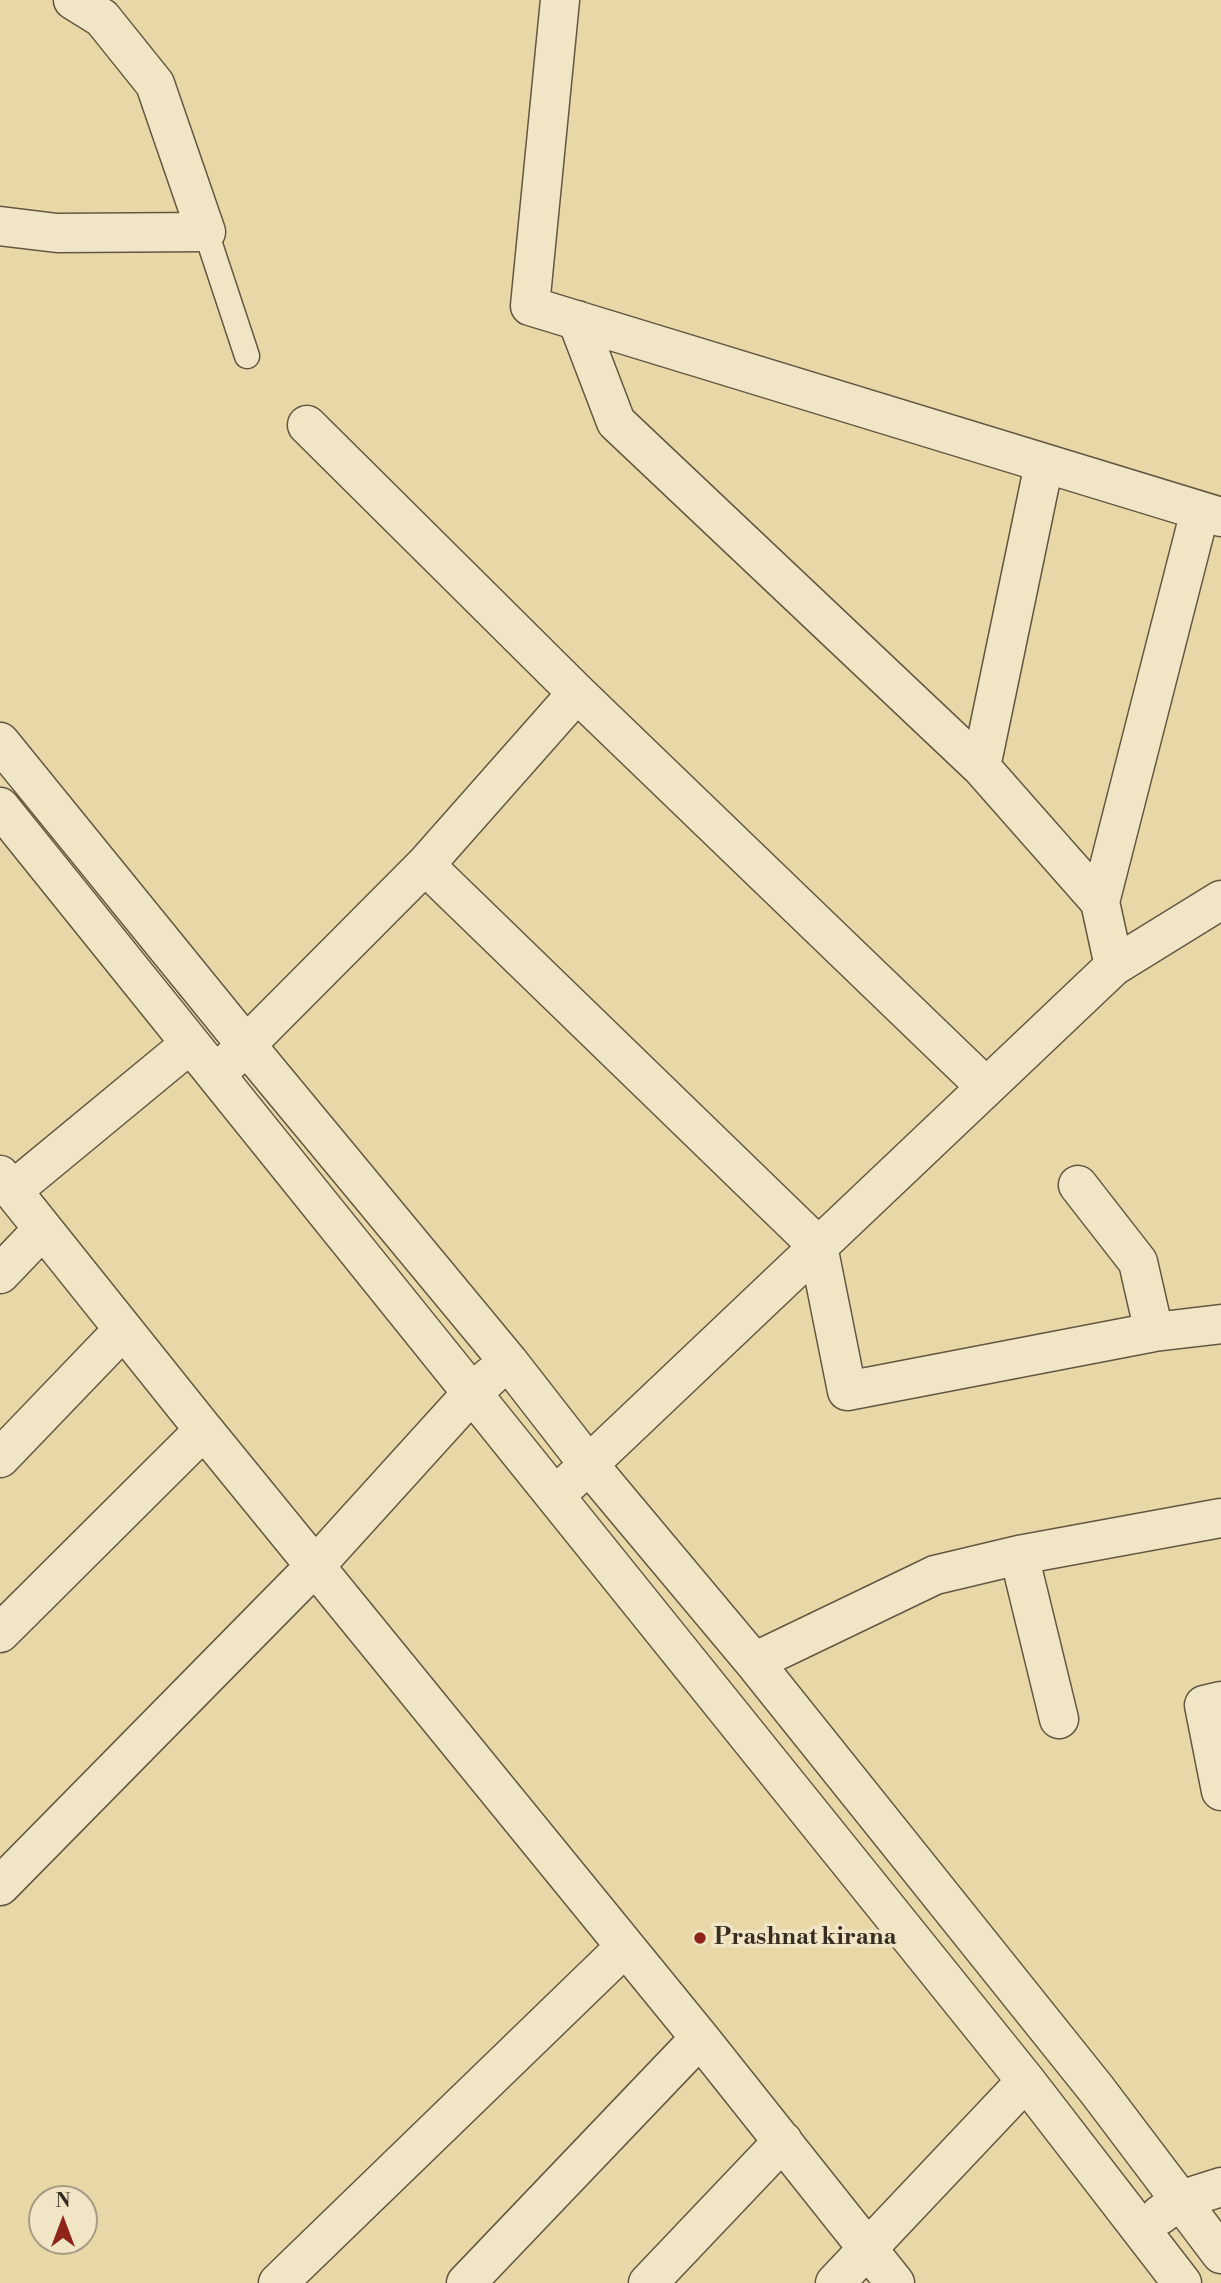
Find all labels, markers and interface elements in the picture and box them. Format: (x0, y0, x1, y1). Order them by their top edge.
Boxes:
place label: Prashnat kirana (714, 1924, 896, 1952)
marker: Prashnat kirana (692, 1930, 708, 1946)
north arrow (28, 2185, 98, 2255)
text: N (55, 2189, 71, 2213)

